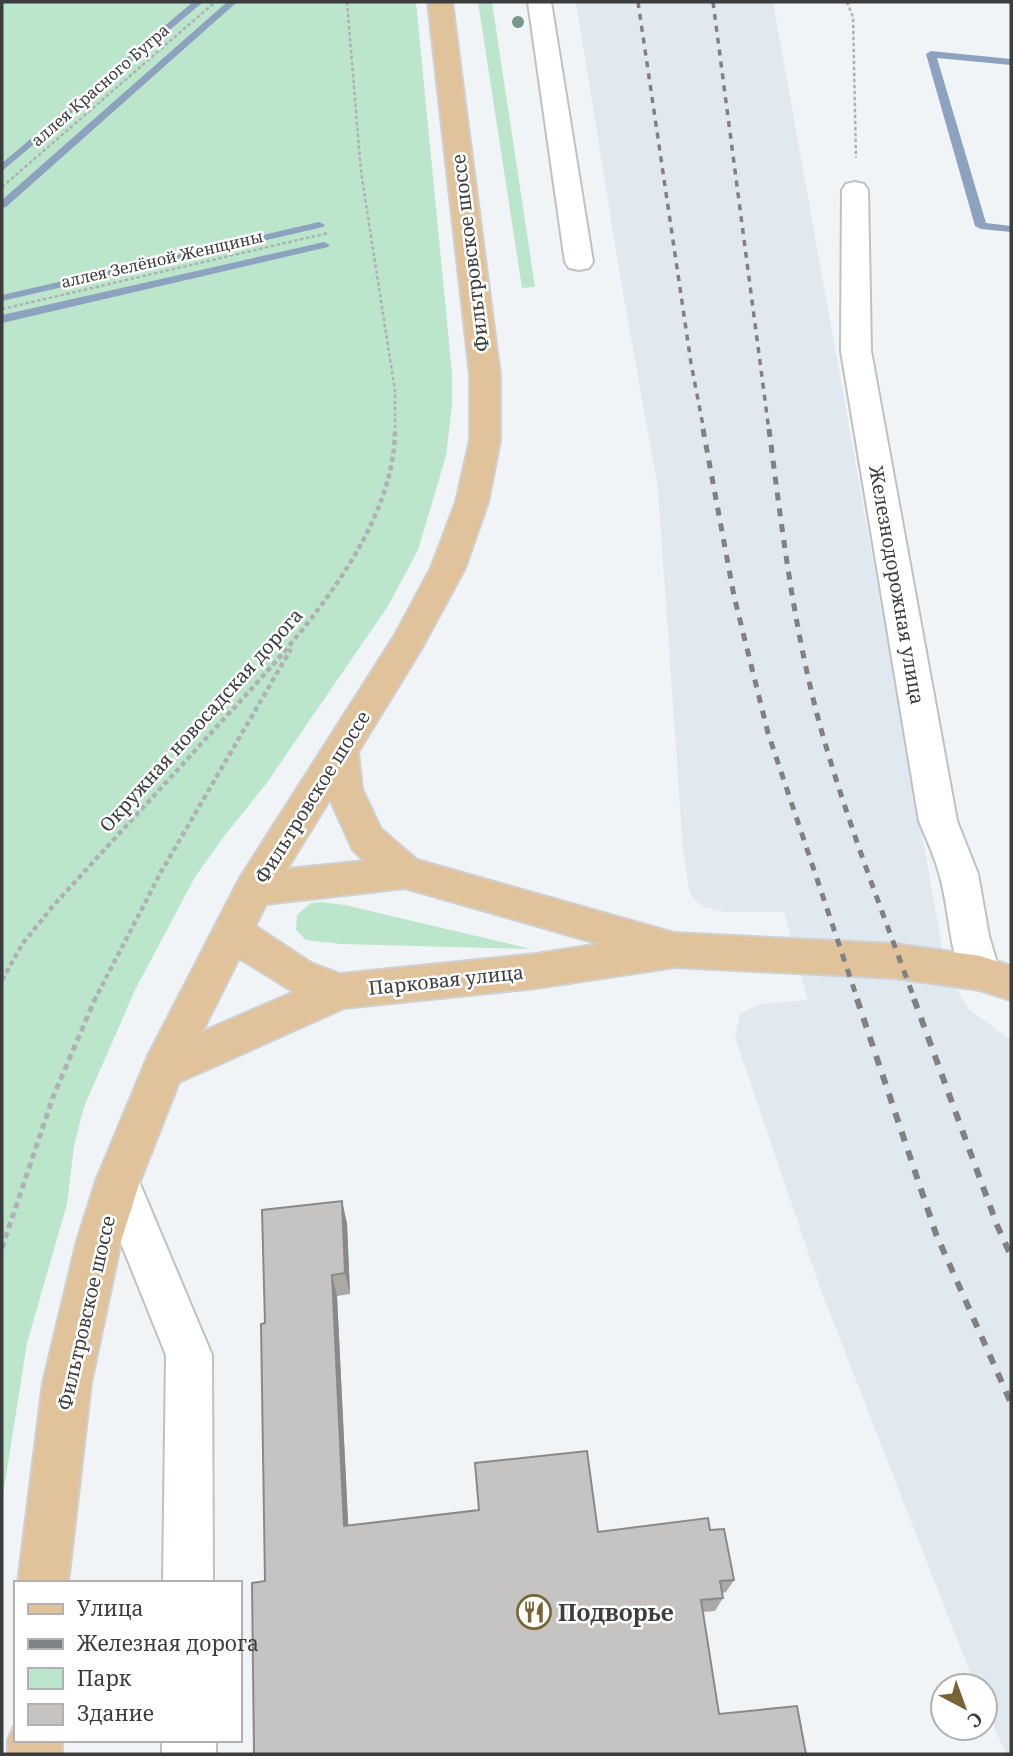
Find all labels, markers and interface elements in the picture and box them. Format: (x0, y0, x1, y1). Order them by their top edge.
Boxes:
street label: аллея Красного Бугра (26, 19, 174, 151)
street label: Фильтровское шоссе (445, 153, 495, 353)
street label: аллея Зелёной Женщины (59, 225, 265, 293)
street label: Железнодорожная улица (863, 462, 931, 707)
street label: Окружная новосадская дорога (93, 603, 309, 837)
street label: Фильтровское шоссе (248, 706, 376, 888)
street label: Парковая улица (367, 959, 525, 1001)
street label: Фильтровское шоссе (51, 1213, 121, 1413)
legend (14, 1581, 242, 1742)
restaurant icon: Подворье (515, 1593, 553, 1631)
text: Улица (77, 1594, 144, 1622)
place label: Подворье (558, 1596, 674, 1628)
text: Железная дорога (76, 1629, 259, 1657)
text: Парк (77, 1664, 132, 1692)
north arrow (929, 1672, 999, 1742)
text: Здание (77, 1699, 154, 1727)
text: С (962, 1706, 988, 1734)

